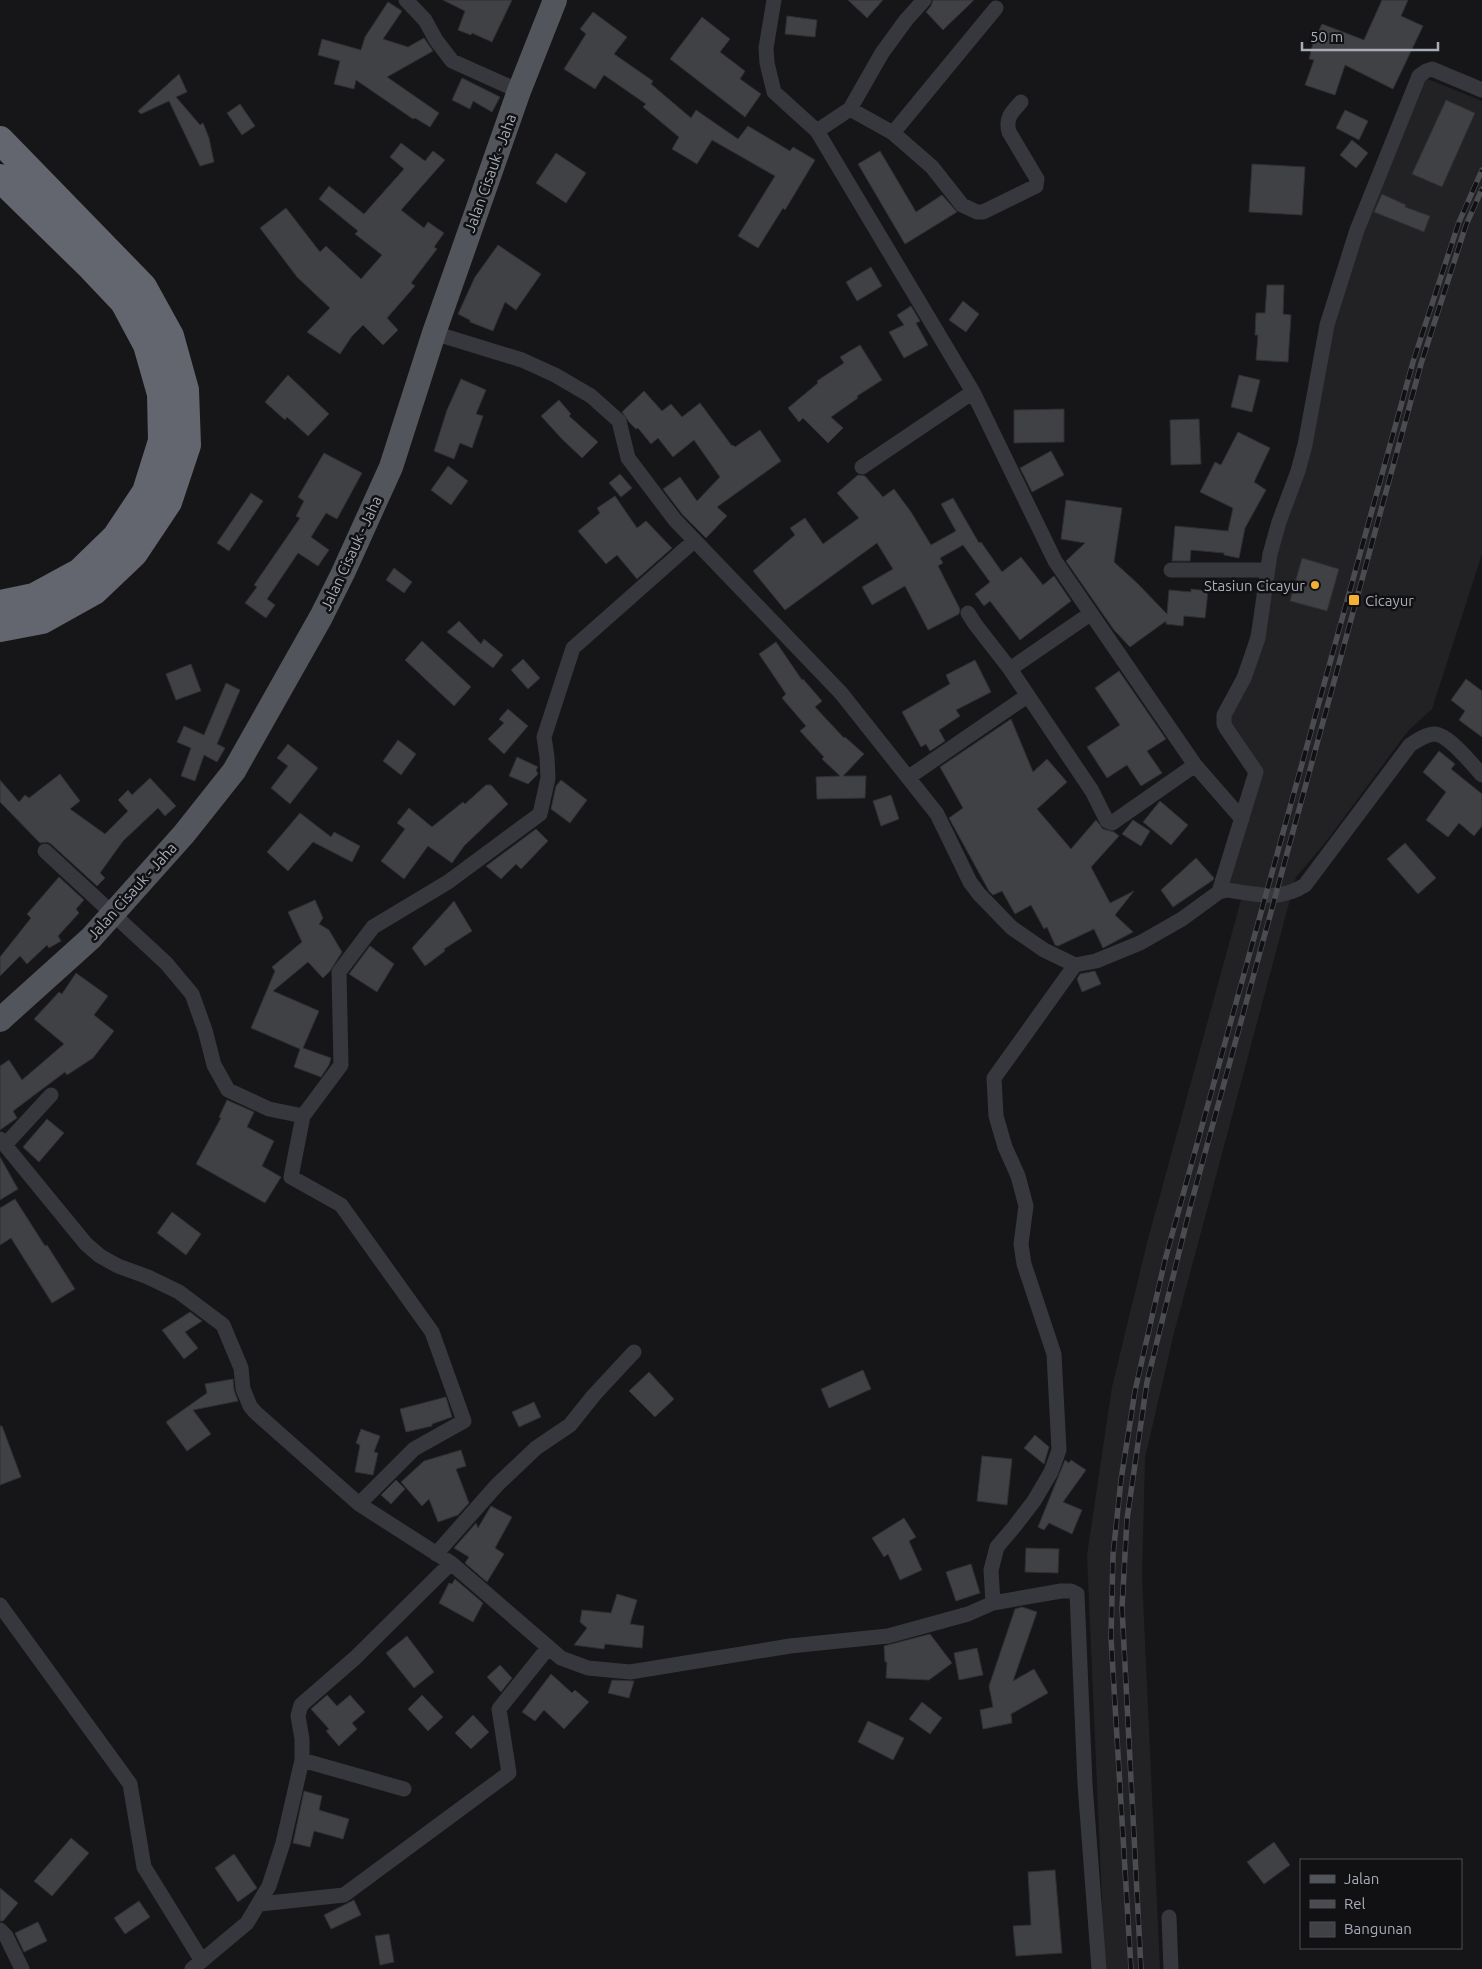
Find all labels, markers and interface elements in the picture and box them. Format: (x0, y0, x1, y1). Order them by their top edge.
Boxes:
scale bar (1302, 20, 1438, 52)
text: 50 m (1310, 28, 1343, 45)
street label: Jalan Cisauk - Jaha (461, 112, 519, 234)
street label: Jalan Cisauk - Jaha (317, 493, 385, 613)
place label: Stasiun Cicayur (1204, 577, 1305, 594)
marker: Stasiun Cicayur (1309, 579, 1321, 591)
place label: Cicayur (1365, 592, 1414, 609)
marker: Cicayur (1347, 593, 1361, 607)
street label: Jalan Cisauk - Jaha (84, 839, 180, 943)
legend (1300, 1859, 1462, 1949)
text: Jalan (1344, 1870, 1379, 1887)
text: Rel (1344, 1895, 1366, 1912)
text: Bangunan (1344, 1920, 1412, 1937)

